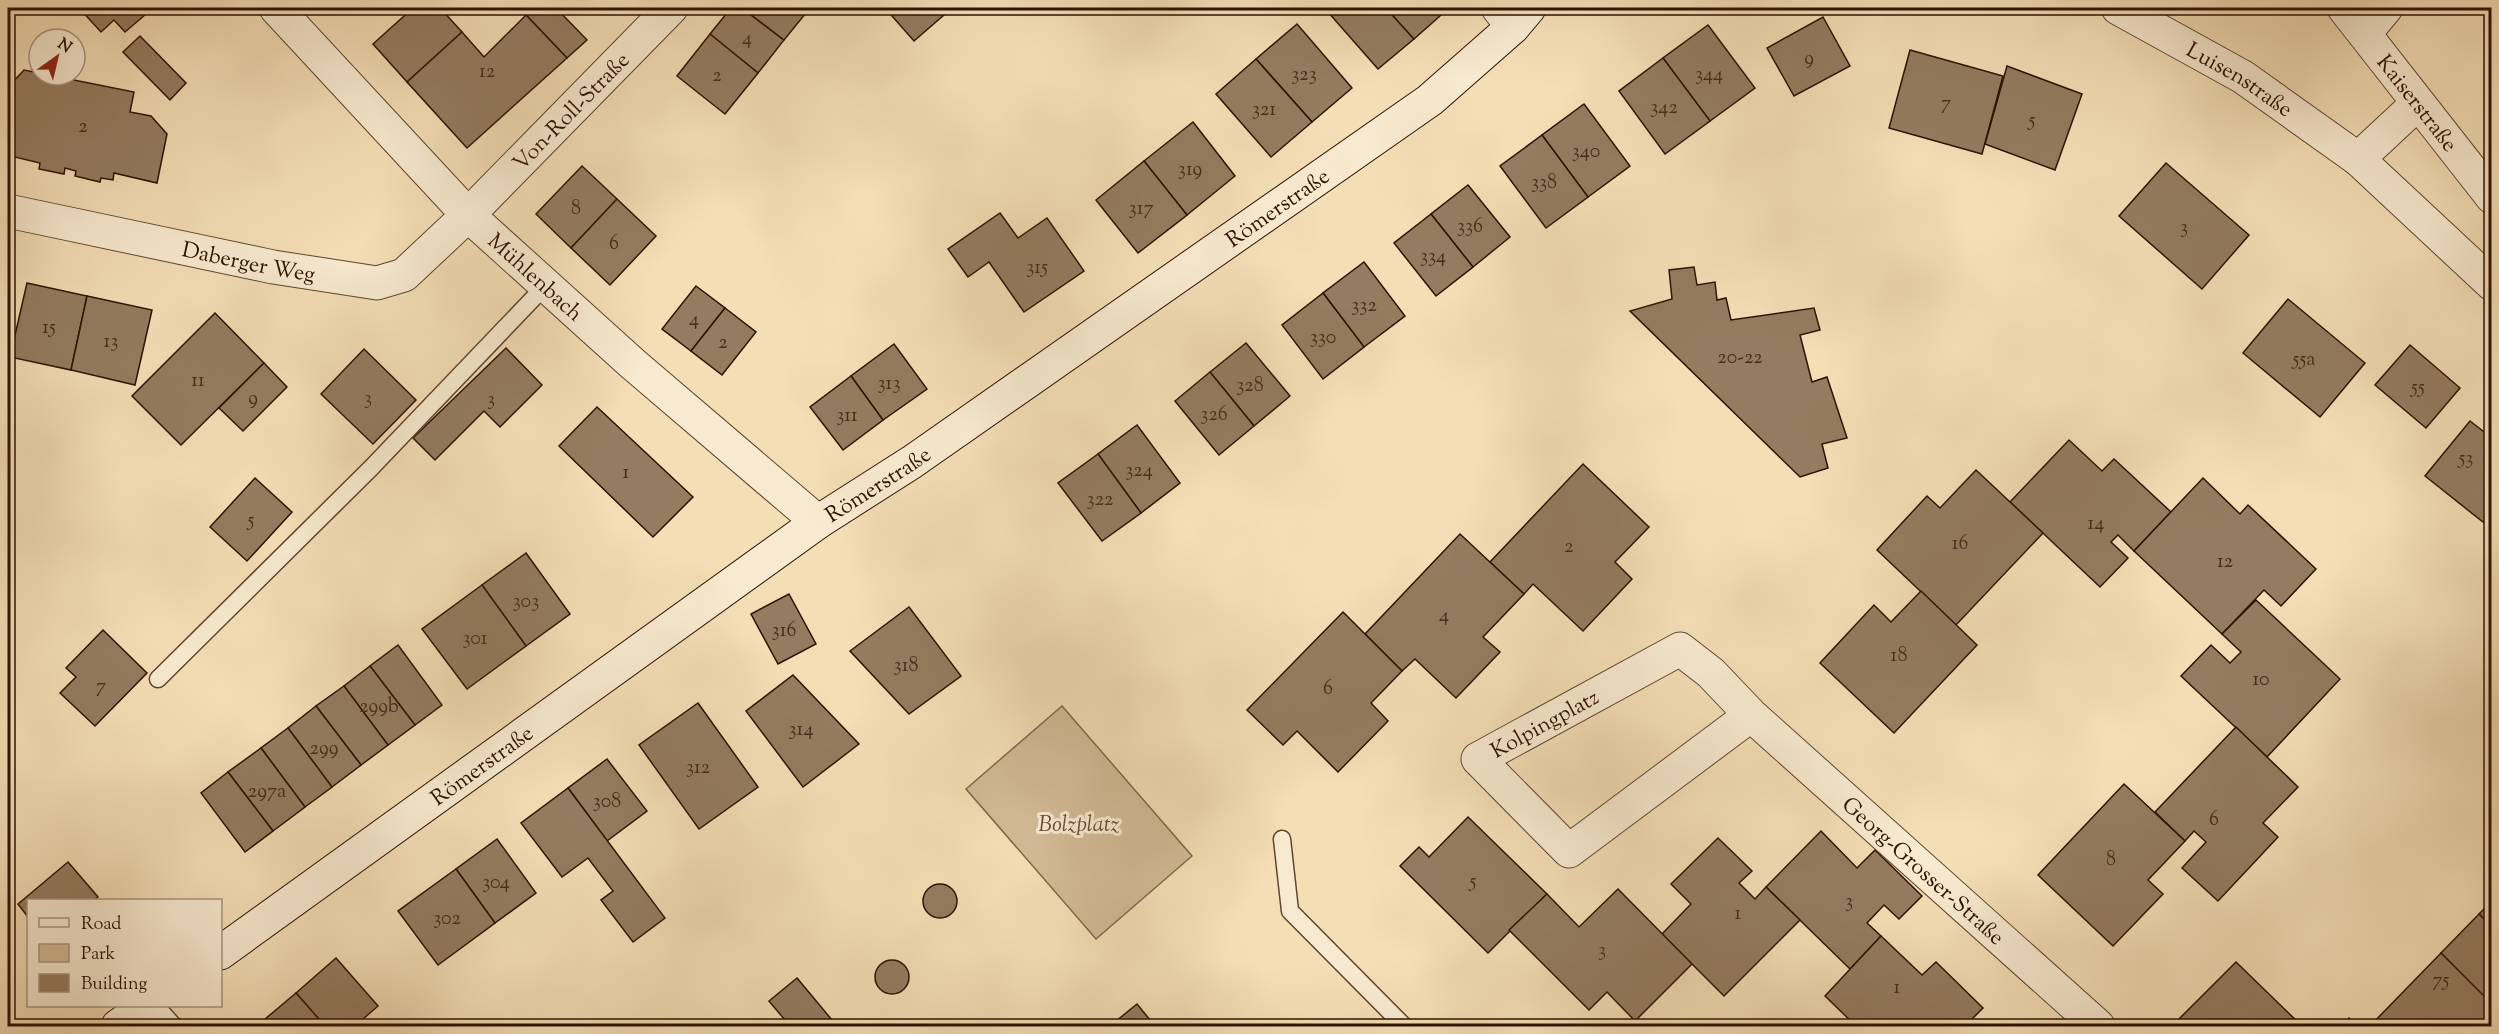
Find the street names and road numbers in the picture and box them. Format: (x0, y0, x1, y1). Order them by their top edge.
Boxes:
street label: Luisenstraße (2179, 36, 2298, 126)
street label: Von-Roll-Straße (507, 46, 638, 180)
street label: Kaiserstraße (2367, 49, 2464, 160)
street label: Römerstraße (1220, 162, 1337, 257)
street label: Mühlenbach (479, 227, 589, 331)
street label: Daberger Weg (179, 235, 317, 292)
street label: Römerstraße (820, 440, 939, 532)
street label: Kolpingplatz (1486, 683, 1606, 768)
street label: Römerstraße (425, 719, 541, 815)
street label: Georg-Grosser-Straße (1833, 790, 2011, 954)

